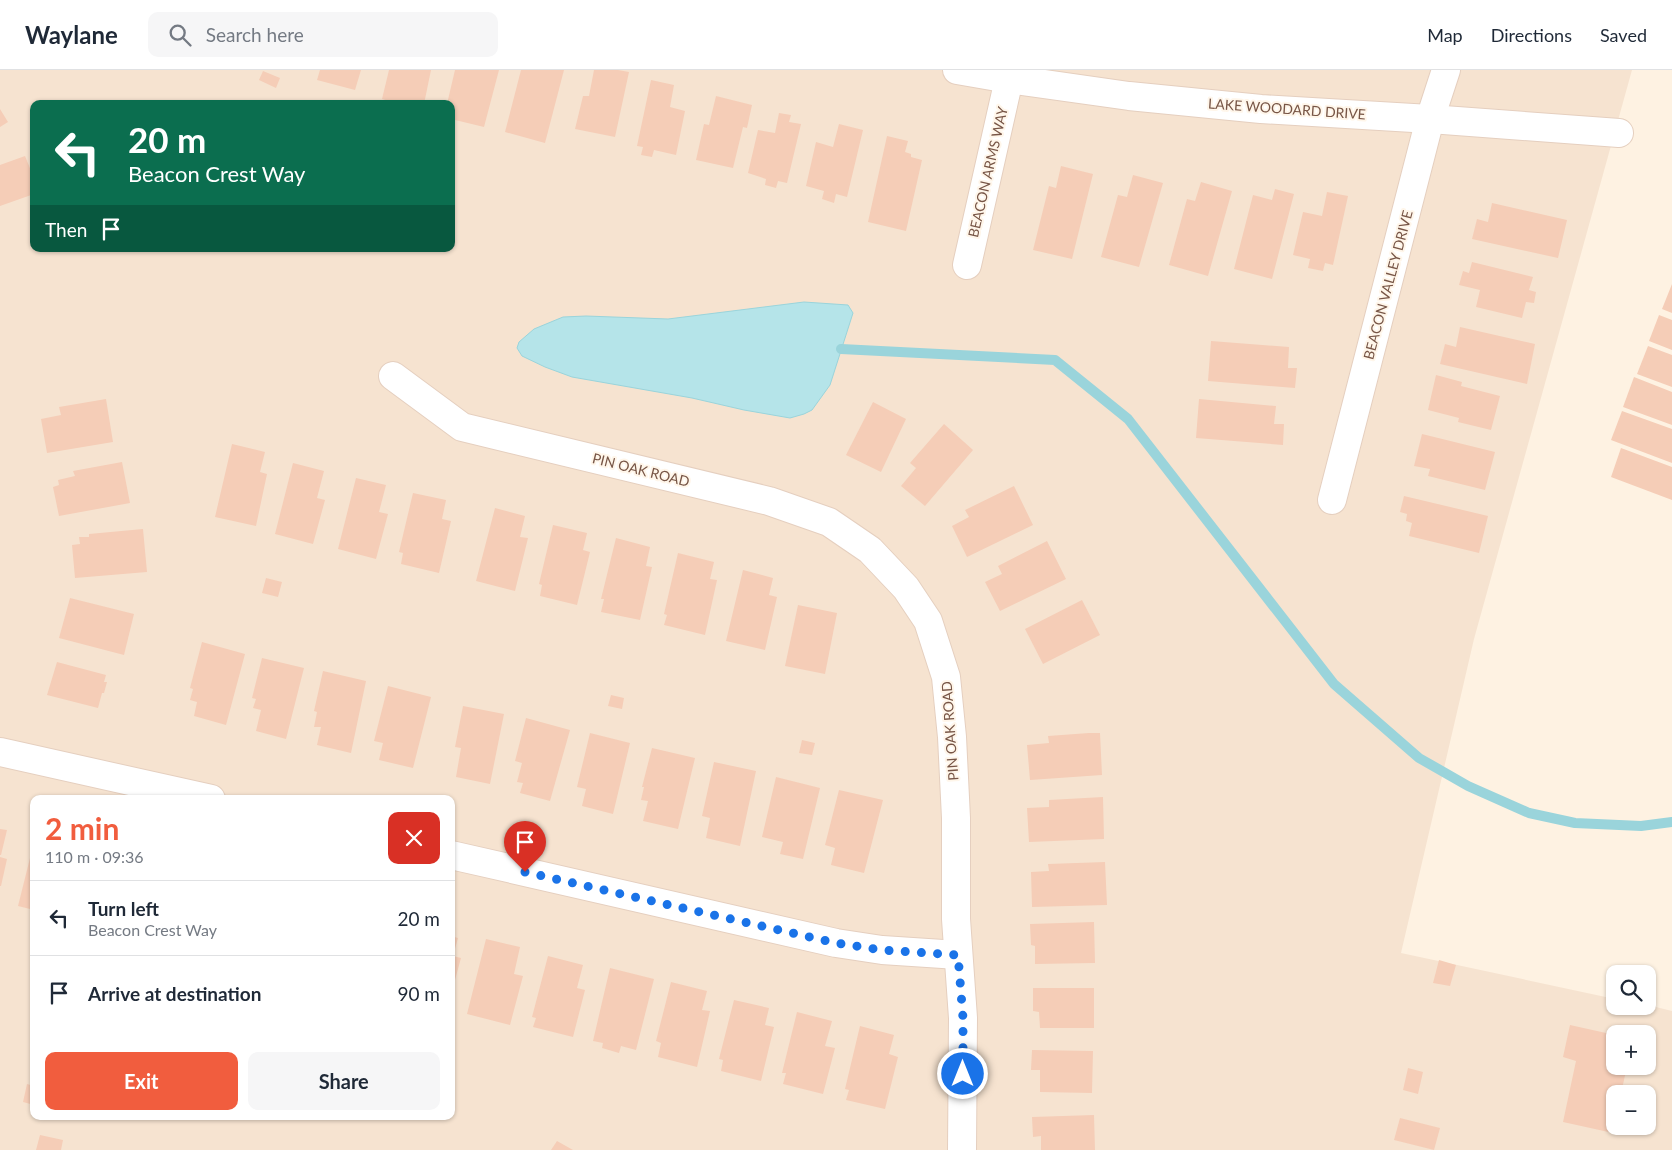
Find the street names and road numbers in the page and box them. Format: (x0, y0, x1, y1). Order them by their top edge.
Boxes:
street label: LAKE WOODARD DRIVE (1208, 95, 1366, 122)
street label: BEACON ARMS WAY (964, 104, 1011, 239)
street label: BEACON VALLEY DRIVE (1359, 208, 1416, 361)
street label: PIN OAK ROAD (591, 449, 692, 490)
street label: PIN OAK ROAD (938, 681, 961, 781)

